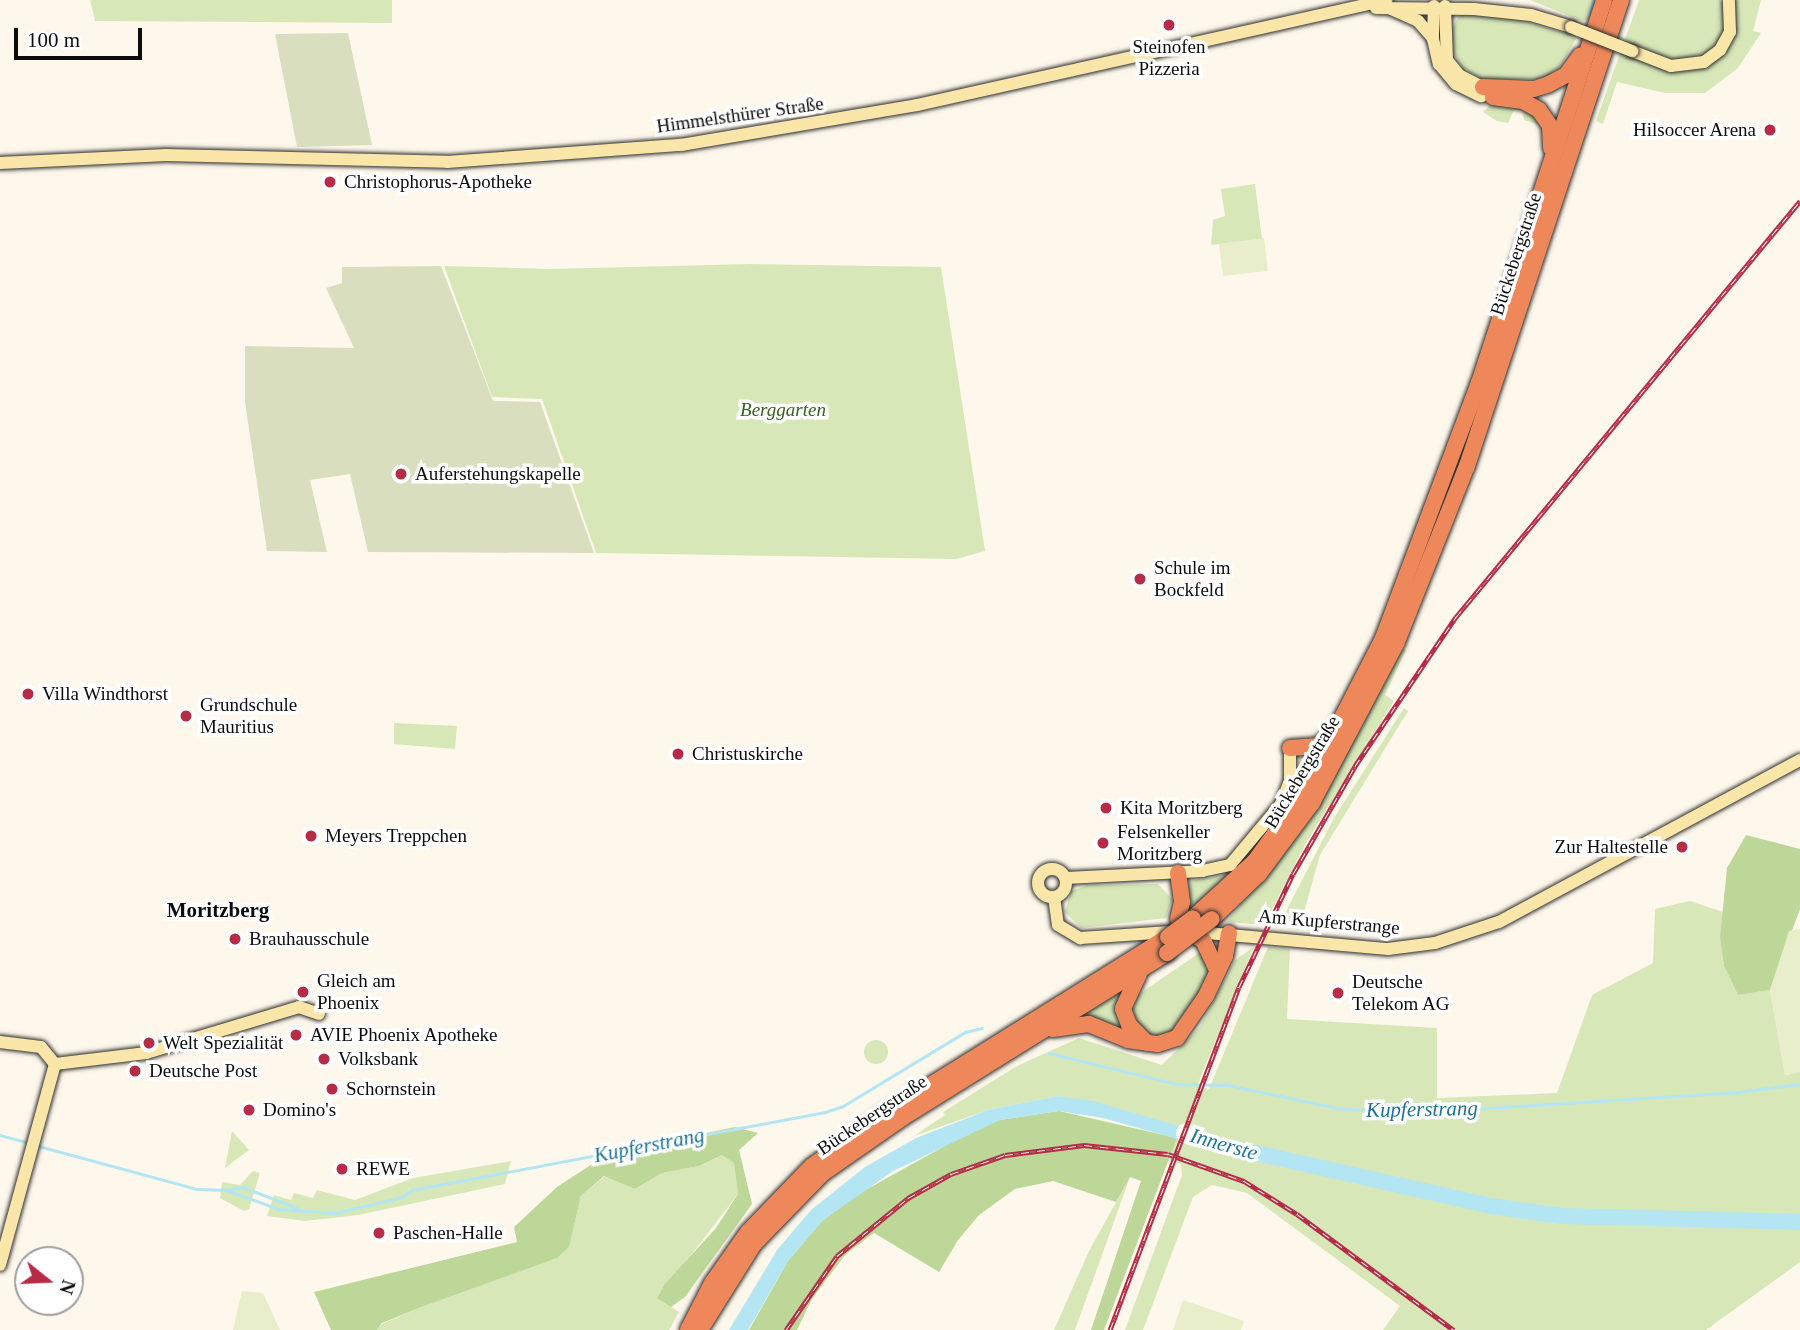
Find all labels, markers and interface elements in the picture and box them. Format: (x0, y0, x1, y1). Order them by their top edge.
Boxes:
scale bar (18, 14, 145, 58)
marker: Steinofen Pizzeria (1161, 17, 1177, 33)
text: 100 m (27, 28, 80, 52)
place label: Steinofen Pizzeria (1133, 36, 1205, 80)
street label: Himmelsthürer Straße (655, 92, 825, 138)
place label: Hilsoccer Arena (1632, 119, 1756, 141)
marker: Hilsoccer Arena (1762, 122, 1778, 138)
place label: Christophorus-Apotheke (344, 171, 532, 193)
marker: Christophorus-Apotheke (322, 174, 338, 190)
street label: Bückebergstraße (1485, 190, 1547, 318)
park label: Berggarten (740, 399, 826, 421)
place label: Auferstehungskapelle (415, 463, 581, 485)
marker: Auferstehungskapelle (393, 466, 409, 482)
place label: Schule im Bockfeld (1154, 557, 1231, 601)
marker: Schule im Bockfeld (1132, 571, 1148, 587)
place label: Villa Windthorst (42, 683, 168, 705)
marker: Villa Windthorst (20, 686, 36, 702)
place label: Grundschule Mauritius (200, 694, 297, 738)
marker: Grundschule Mauritius (178, 708, 194, 724)
street label: Bückebergstraße (1259, 712, 1345, 832)
place label: Christuskirche (692, 743, 803, 765)
marker: Christuskirche (670, 746, 686, 762)
place label: Kita Moritzberg (1120, 797, 1243, 819)
marker: Kita Moritzberg (1098, 800, 1114, 816)
place label: Felsenkeller Moritzberg (1117, 821, 1210, 865)
place label: Meyers Treppchen (325, 825, 467, 847)
marker: Meyers Treppchen (303, 828, 319, 844)
marker: Felsenkeller Moritzberg (1095, 835, 1111, 851)
place label: Zur Haltestelle (1555, 836, 1668, 858)
marker: Zur Haltestelle (1674, 839, 1690, 855)
district label: Moritzberg (167, 897, 269, 923)
street label: Am Kupferstrange (1257, 904, 1401, 940)
place label: Brauhausschule (249, 928, 369, 950)
marker: Brauhausschule (227, 931, 243, 947)
place label: Gleich am Phoenix (317, 970, 396, 1014)
place label: Deutsche Telekom AG (1352, 971, 1450, 1015)
marker: Gleich am Phoenix (295, 984, 311, 1000)
marker: Deutsche Telekom AG (1330, 985, 1346, 1001)
place label: AVIE Phoenix Apotheke (310, 1024, 499, 1046)
marker: AVIE Phoenix Apotheke (288, 1027, 304, 1043)
place label: Welt Spezialität (163, 1032, 283, 1054)
marker: Welt Spezialität (141, 1035, 157, 1051)
place label: Volksbank (338, 1048, 418, 1070)
marker: Volksbank (316, 1051, 332, 1067)
place label: Deutsche Post (149, 1060, 257, 1082)
marker: Deutsche Post (127, 1063, 143, 1079)
street label: Bückebergstraße (813, 1070, 931, 1160)
place label: Schornstein (346, 1078, 436, 1100)
marker: Schornstein (324, 1081, 340, 1097)
water label: Kupferstrang (1366, 1095, 1478, 1123)
place label: Domino's (263, 1099, 336, 1121)
marker: Domino's (241, 1102, 257, 1118)
water label: Kupferstrang (592, 1122, 706, 1168)
water label: Innerste (1187, 1122, 1261, 1166)
place label: REWE (356, 1158, 410, 1180)
marker: REWE (334, 1161, 350, 1177)
place label: Paschen-Halle (393, 1222, 503, 1244)
marker: Paschen-Halle (371, 1225, 387, 1241)
north arrow (14, 1246, 84, 1316)
text: N (55, 1277, 80, 1297)

